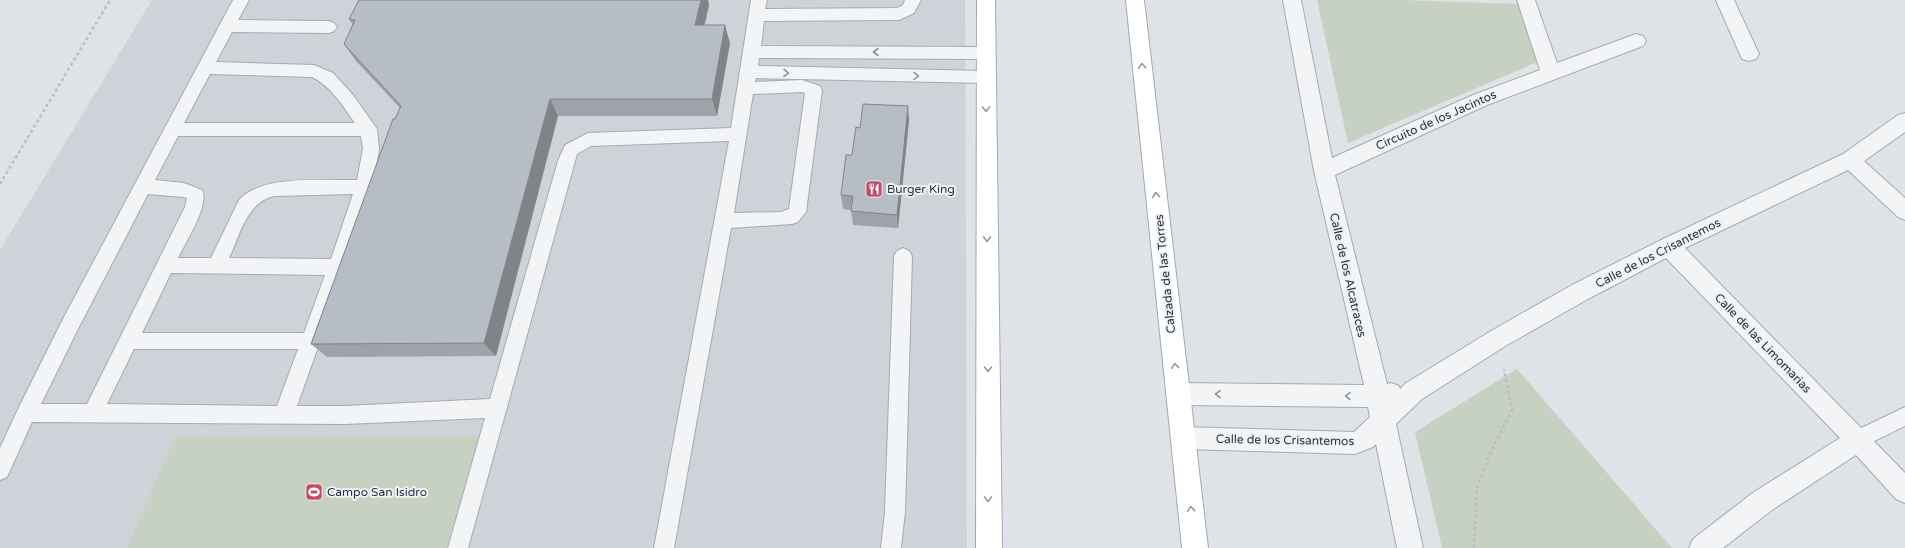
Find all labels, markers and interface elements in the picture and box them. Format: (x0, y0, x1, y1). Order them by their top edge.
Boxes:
one-way arrow (873, 48, 879, 56)
one-way arrow (1138, 63, 1147, 69)
one-way arrow (783, 69, 789, 77)
one-way arrow (913, 72, 919, 80)
street label: Circuito de los Jacintos (1374, 87, 1499, 153)
one-way arrow (982, 106, 990, 112)
restaurant icon: Burger King (864, 179, 884, 199)
place label: Burger King (887, 182, 955, 196)
one-way arrow (1152, 192, 1161, 198)
street label: Calle de los Alcatraces (1327, 211, 1369, 339)
street label: Calzada de las Torres (1152, 213, 1178, 334)
street label: Calle de los Crisantemos (1593, 215, 1723, 291)
one-way arrow (983, 236, 991, 242)
street label: Calle de las Limomarias (1712, 290, 1814, 396)
one-way arrow (1171, 363, 1180, 369)
one-way arrow (984, 366, 992, 372)
one-way arrow (1215, 390, 1221, 398)
one-way arrow (1345, 392, 1351, 400)
street label: Calle de los Crisantemos (1216, 432, 1355, 448)
sports icon: Campo San Isidro (304, 482, 324, 502)
place label: Campo San Isidro (327, 485, 427, 499)
one-way arrow (984, 496, 992, 502)
one-way arrow (1187, 506, 1196, 512)

